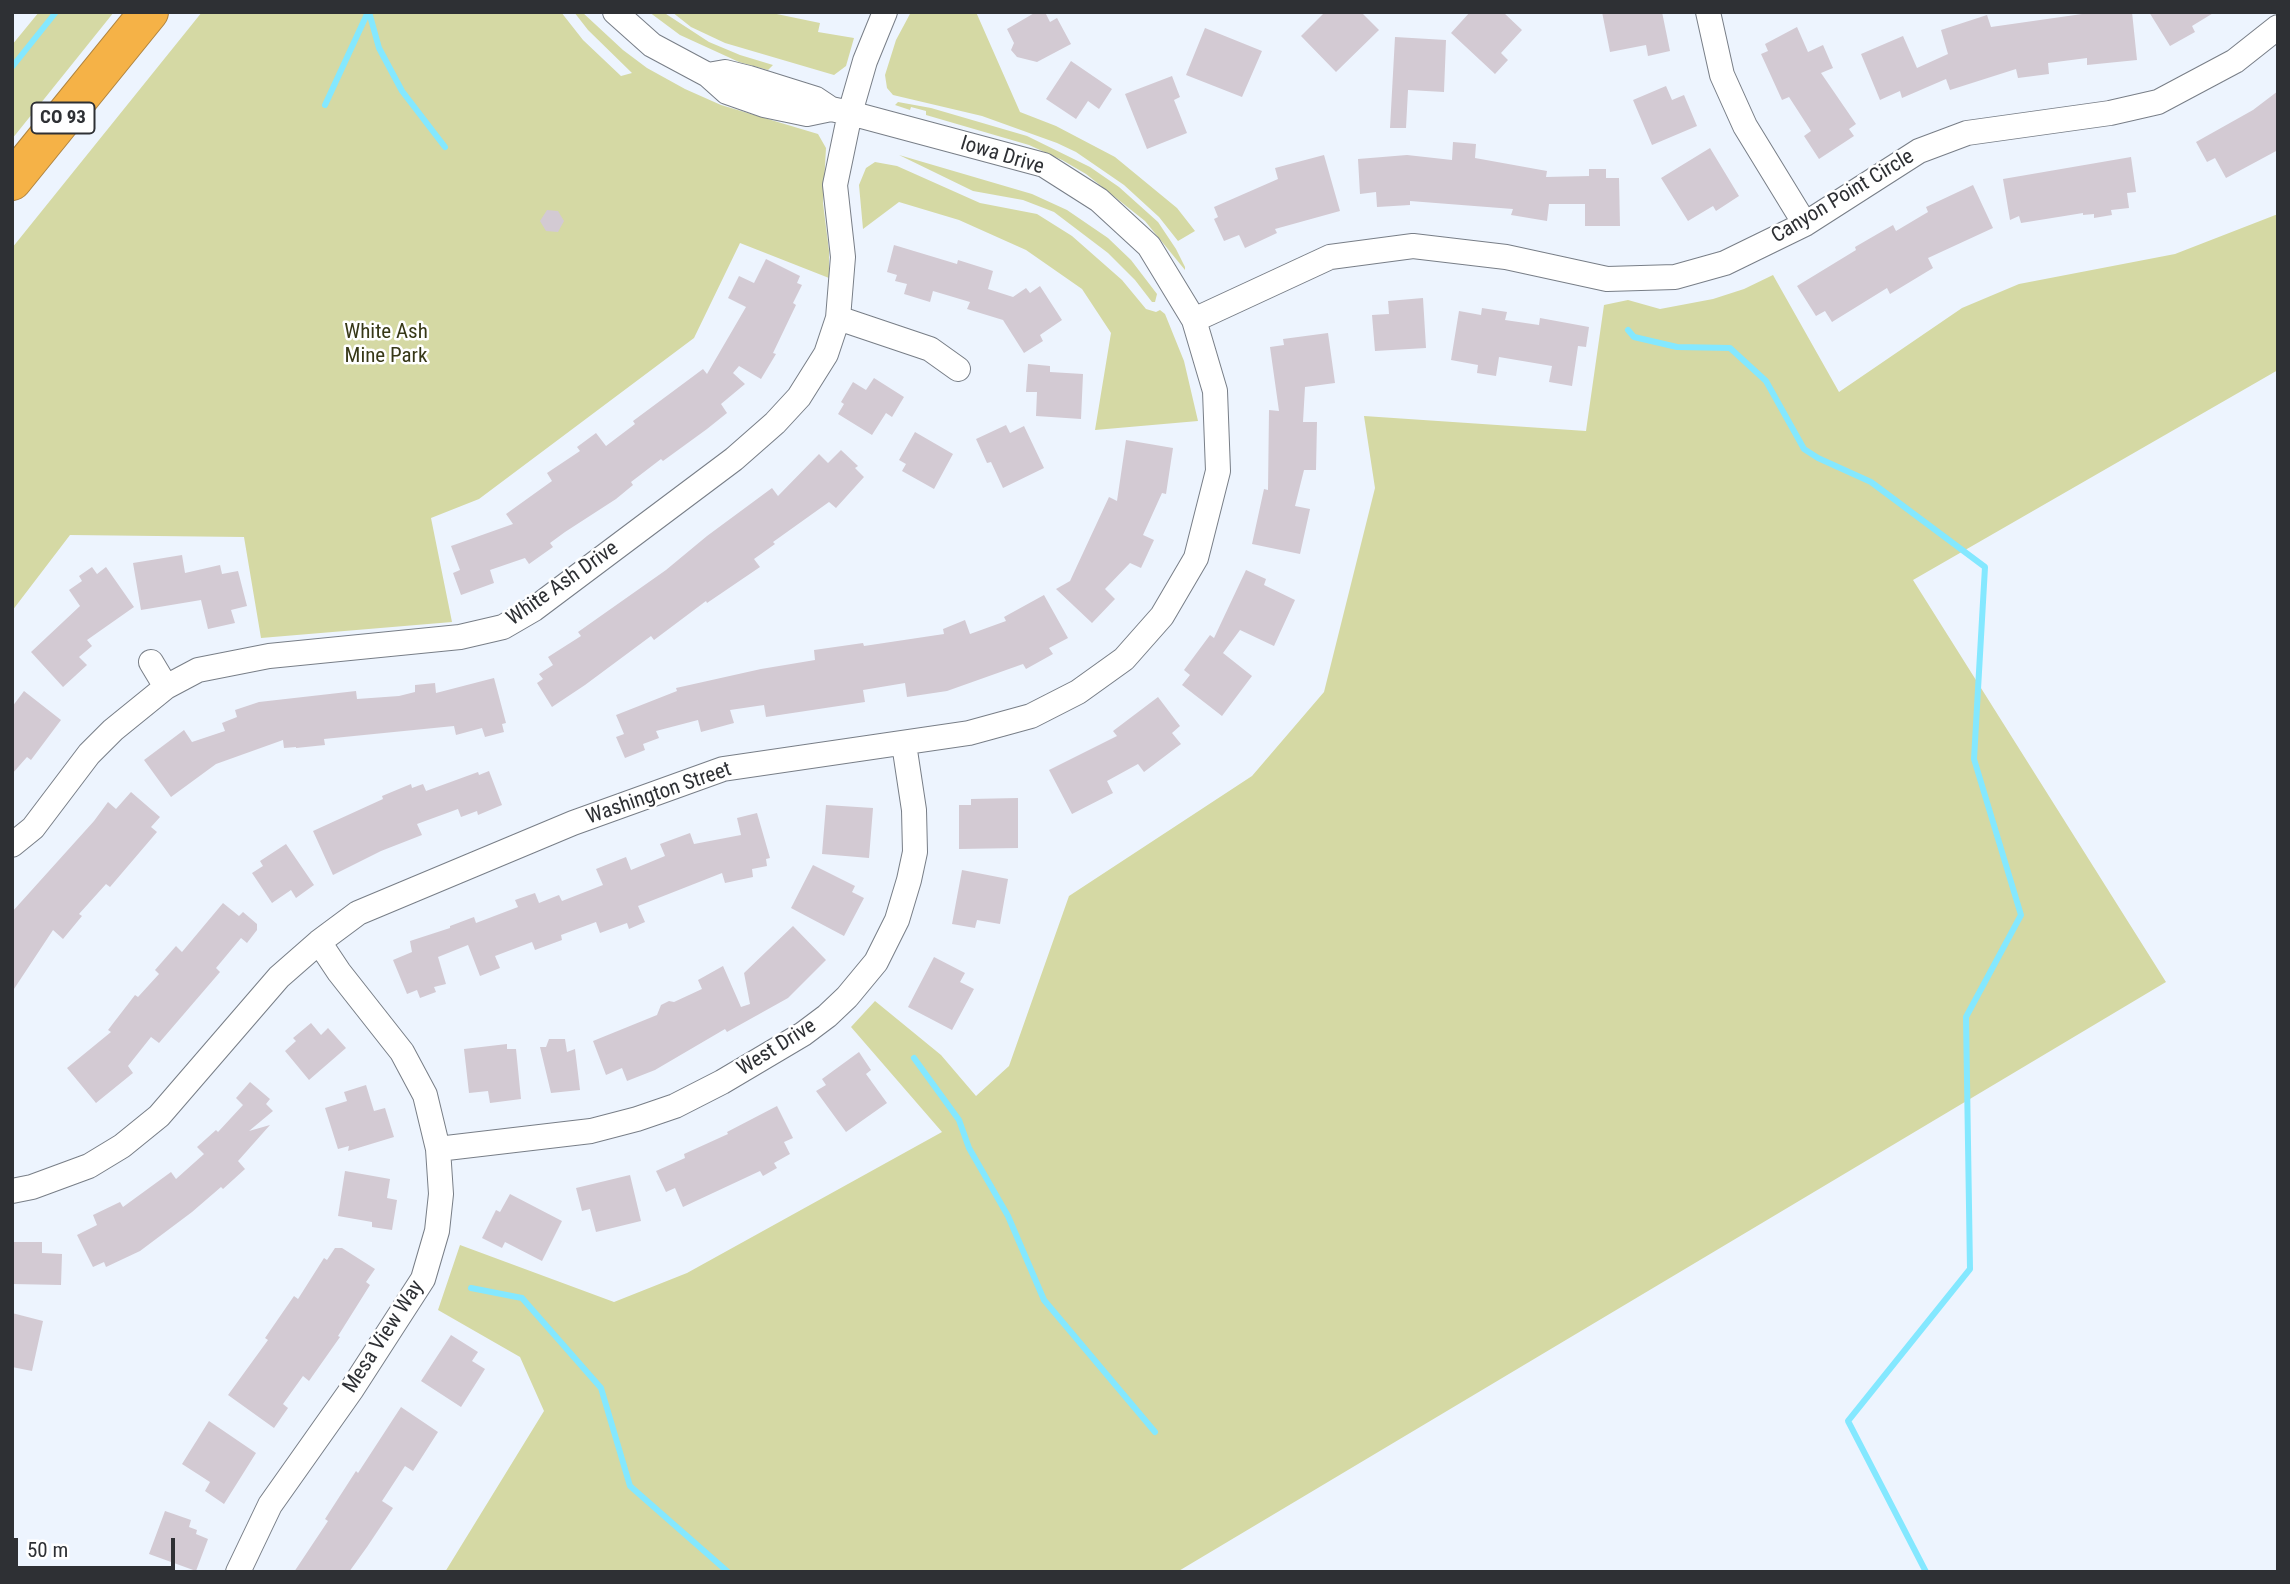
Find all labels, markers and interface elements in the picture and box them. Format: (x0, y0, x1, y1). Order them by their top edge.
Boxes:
road number: CO 93 (32, 102, 94, 134)
street label: Iowa Drive (957, 131, 1047, 181)
street label: Canyon Point Circle (1767, 145, 1919, 249)
park label: White Ash Mine Park (344, 320, 428, 370)
street label: White Ash Drive (502, 536, 624, 632)
street label: Washington Street (583, 757, 735, 831)
street label: West Drive (733, 1014, 821, 1082)
street label: Mesa View Way (338, 1276, 430, 1398)
scale bar (18, 1524, 178, 1568)
text: 50 m (27, 1538, 68, 1562)

